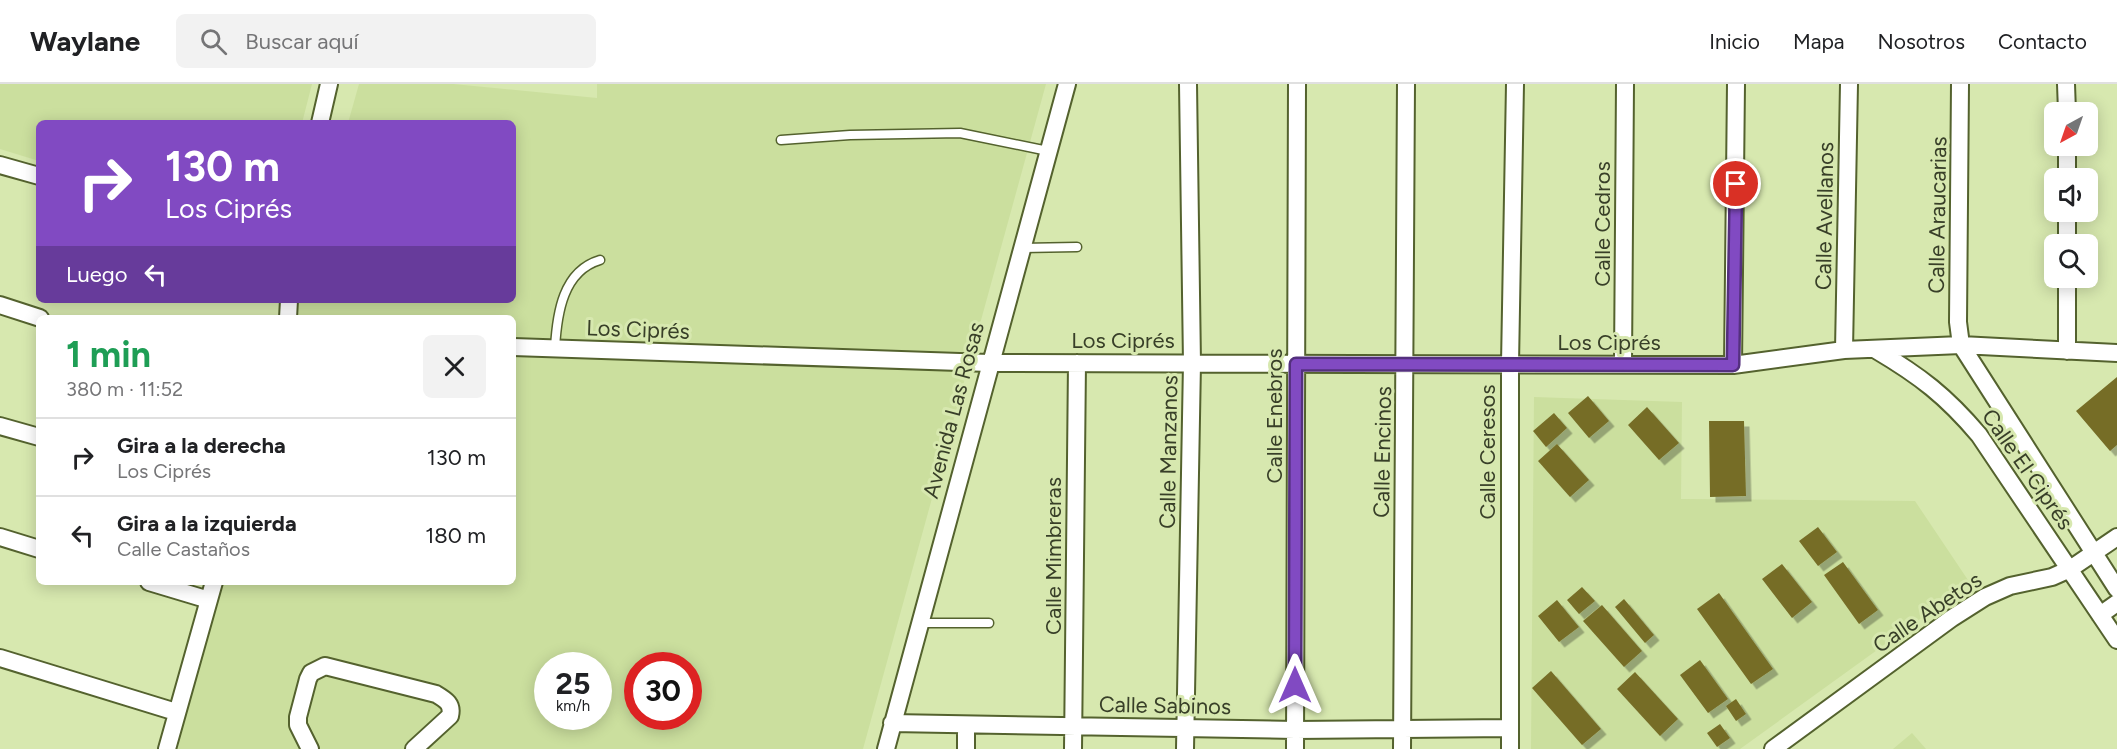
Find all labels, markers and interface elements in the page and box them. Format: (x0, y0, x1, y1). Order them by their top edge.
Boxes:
search box (176, 14, 596, 68)
text: Waylane (30, 24, 140, 58)
icon: search (197, 25, 230, 58)
text: Buscar aquí (245, 28, 359, 55)
text: Inicio (1709, 29, 1760, 54)
text: Mapa (1793, 29, 1845, 54)
text: Nosotros (1878, 29, 1965, 54)
text: Contacto (1998, 29, 2087, 54)
north arrow (2044, 102, 2098, 156)
map controls (2044, 102, 2098, 288)
street label: Calle Araucarias (1923, 136, 1952, 294)
text: 130 m (165, 141, 280, 192)
street label: Calle Avellanos (1810, 142, 1839, 290)
icon: right (66, 144, 144, 222)
pin (1710, 158, 1761, 209)
street label: Calle Cedros (1589, 161, 1616, 287)
icon: arrive (1719, 167, 1752, 200)
button: sound (2044, 168, 2098, 222)
text: Los Ciprés (165, 192, 292, 225)
button: search (2044, 234, 2098, 288)
icon: left (139, 258, 172, 291)
text: Luego (66, 261, 127, 288)
street label: Los Ciprés (586, 314, 690, 345)
street label: Avenida Las Rosas (917, 319, 990, 501)
street label: Los Ciprés (1071, 327, 1175, 354)
street label: Los Ciprés (1557, 329, 1661, 356)
text: 1 min (66, 333, 151, 376)
button: close (423, 335, 486, 398)
street label: Calle Enebros (1261, 349, 1288, 483)
street label: Calle Manzanos (1154, 375, 1183, 529)
text: 380 m · 11:52 (66, 377, 183, 401)
street label: Calle Ceresos (1474, 385, 1501, 519)
street label: Calle Encinos (1368, 386, 1397, 518)
street label: Calle El Ciprés (1976, 404, 2079, 535)
text: Gira a la derecha (117, 432, 286, 459)
icon: right (66, 441, 99, 474)
text: 130 m (427, 444, 486, 471)
text: Los Ciprés (117, 459, 211, 483)
street label: Calle Mimbreras (1040, 477, 1067, 635)
text: Gira a la izquierda (117, 510, 297, 537)
icon: left (66, 519, 99, 552)
text: 180 m (425, 522, 486, 549)
text: Calle Castaños (117, 537, 250, 561)
street label: Calle Abetos (1868, 566, 1987, 659)
speed limit sign: 30 (624, 652, 702, 730)
position arrow (1263, 653, 1327, 717)
text: 25 (556, 665, 590, 702)
street label: Calle Sabinos (1099, 691, 1231, 720)
text: km/h (556, 697, 590, 715)

